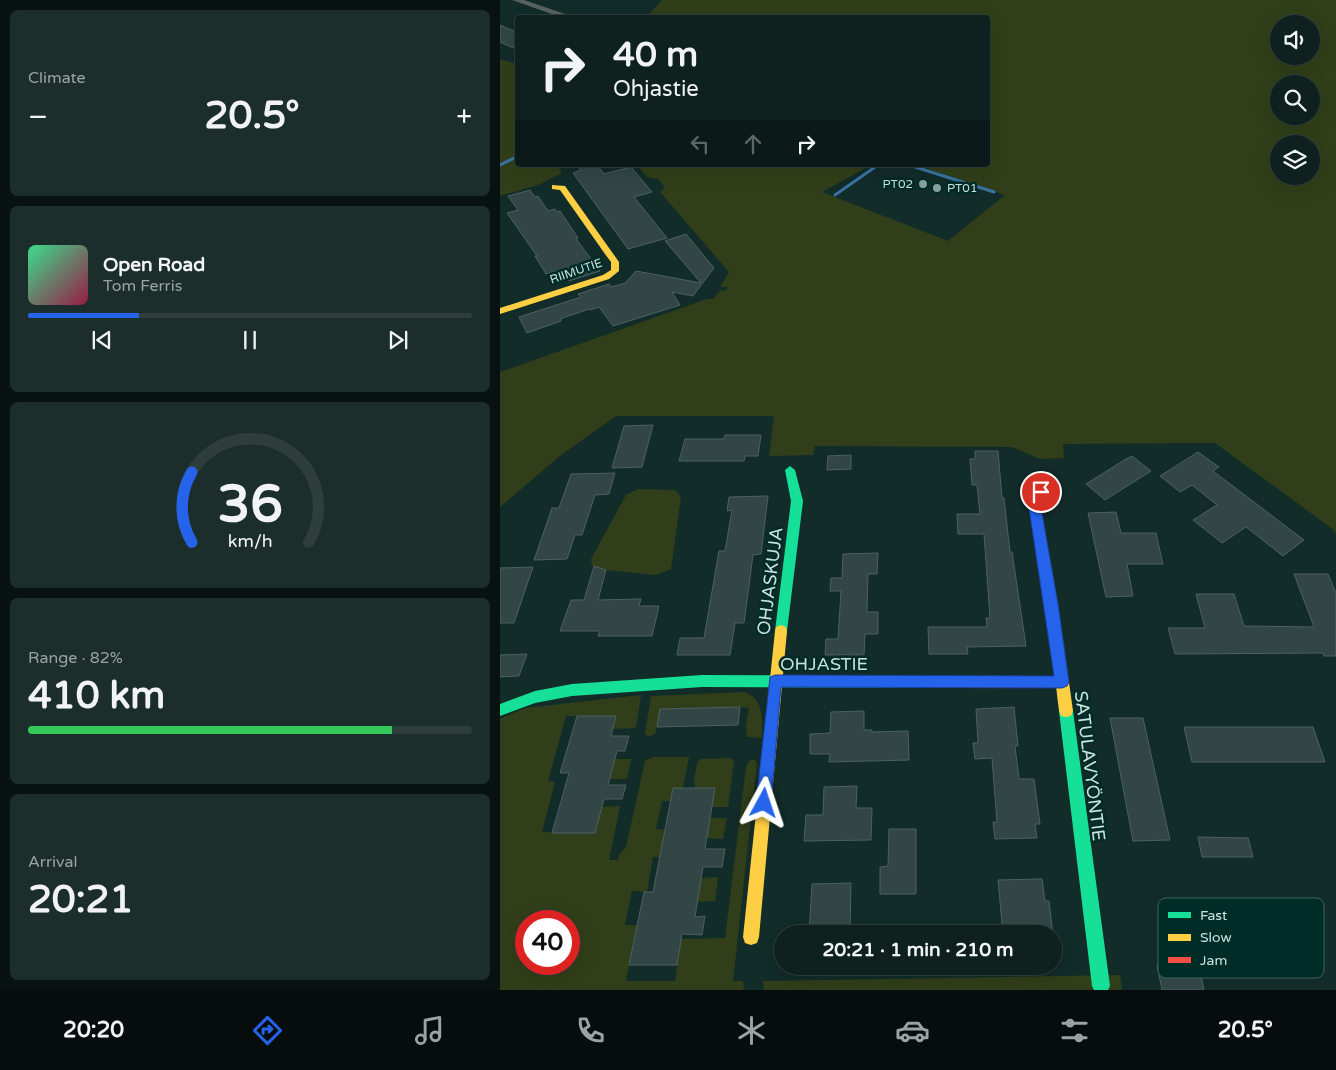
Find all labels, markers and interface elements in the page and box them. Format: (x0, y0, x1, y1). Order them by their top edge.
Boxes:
map controls (1270, 15, 1320, 185)
button: sound (1270, 15, 1320, 65)
text: 40 m (613, 34, 698, 76)
icon: right (530, 35, 595, 100)
text: Climate (28, 68, 86, 88)
button: search (1270, 75, 1320, 125)
text: Ohjastie (613, 76, 699, 102)
text: 20.5° (205, 93, 300, 139)
text: − (28, 100, 48, 134)
text: + (456, 100, 472, 134)
icon: left (686, 130, 714, 158)
icon: ahead (739, 130, 767, 158)
icon: right (792, 130, 820, 158)
button: layers (1270, 135, 1320, 185)
place label: PT02 (883, 177, 913, 191)
marker: PT02 (917, 178, 929, 190)
place label: PT01 (947, 181, 977, 195)
marker: PT01 (931, 182, 943, 194)
text: Open Road (103, 254, 205, 276)
street label: RIIMUTIE (548, 255, 604, 286)
text: Tom Ferris (103, 276, 182, 296)
icon: previous (88, 326, 116, 354)
icon: pause (236, 326, 264, 354)
icon: next (384, 326, 412, 354)
pin (1020, 471, 1062, 513)
text: 36 (217, 473, 283, 536)
icon: arrive (1027, 478, 1055, 506)
street label: OHJASKUJA (752, 526, 788, 636)
text: km/h (228, 531, 272, 552)
text: Range · 82% (28, 648, 123, 668)
street label: OHJASTIE (780, 653, 868, 675)
text: 410 km (28, 673, 165, 719)
street label: SATULAVYÖNTIE (1070, 690, 1110, 842)
position arrow (737, 776, 789, 828)
text: Arrival (28, 852, 77, 872)
text: 20:21 (28, 877, 133, 923)
legend (1158, 898, 1324, 978)
text: Fast (1200, 907, 1228, 924)
speed limit sign: 40 (515, 910, 580, 975)
text: Slow (1200, 929, 1232, 946)
text: 20:21 · 1 min · 210 m (822, 939, 1014, 961)
text: Jam (1200, 952, 1227, 969)
icon: directions (250, 1013, 285, 1048)
icon: music (412, 1013, 447, 1048)
icon: phone (573, 1013, 608, 1048)
icon: climate (734, 1013, 769, 1048)
icon: car (895, 1013, 930, 1048)
icon: filters (1057, 1013, 1092, 1048)
text: 20:20 (63, 1017, 124, 1043)
text: 20.5° (1218, 1017, 1273, 1043)

